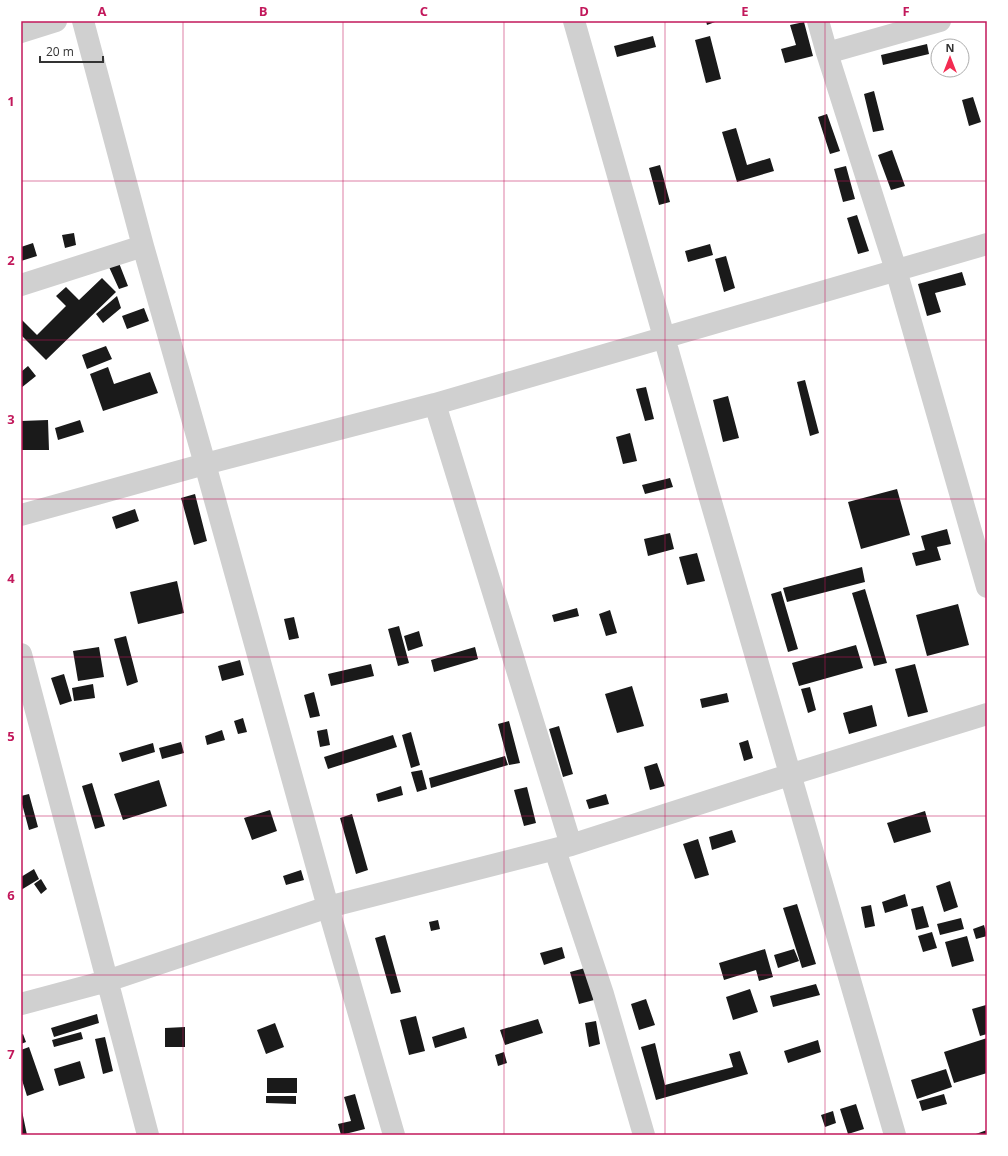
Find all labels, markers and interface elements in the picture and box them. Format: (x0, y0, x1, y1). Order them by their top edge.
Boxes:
text: A (98, 2, 107, 20)
text: B (259, 2, 268, 20)
text: C (420, 2, 428, 20)
text: D (579, 2, 589, 20)
text: E (741, 2, 749, 20)
text: F (902, 2, 910, 20)
scale bar (40, 38, 103, 64)
north arrow (930, 38, 970, 78)
text: N (946, 40, 954, 55)
text: 20 m (46, 43, 74, 60)
text: 1 (7, 92, 15, 110)
text: 2 (7, 251, 15, 269)
text: 3 (7, 410, 15, 428)
text: 4 (7, 569, 15, 587)
text: 5 (7, 727, 15, 745)
text: 6 (7, 886, 15, 904)
text: 7 (7, 1045, 15, 1063)

